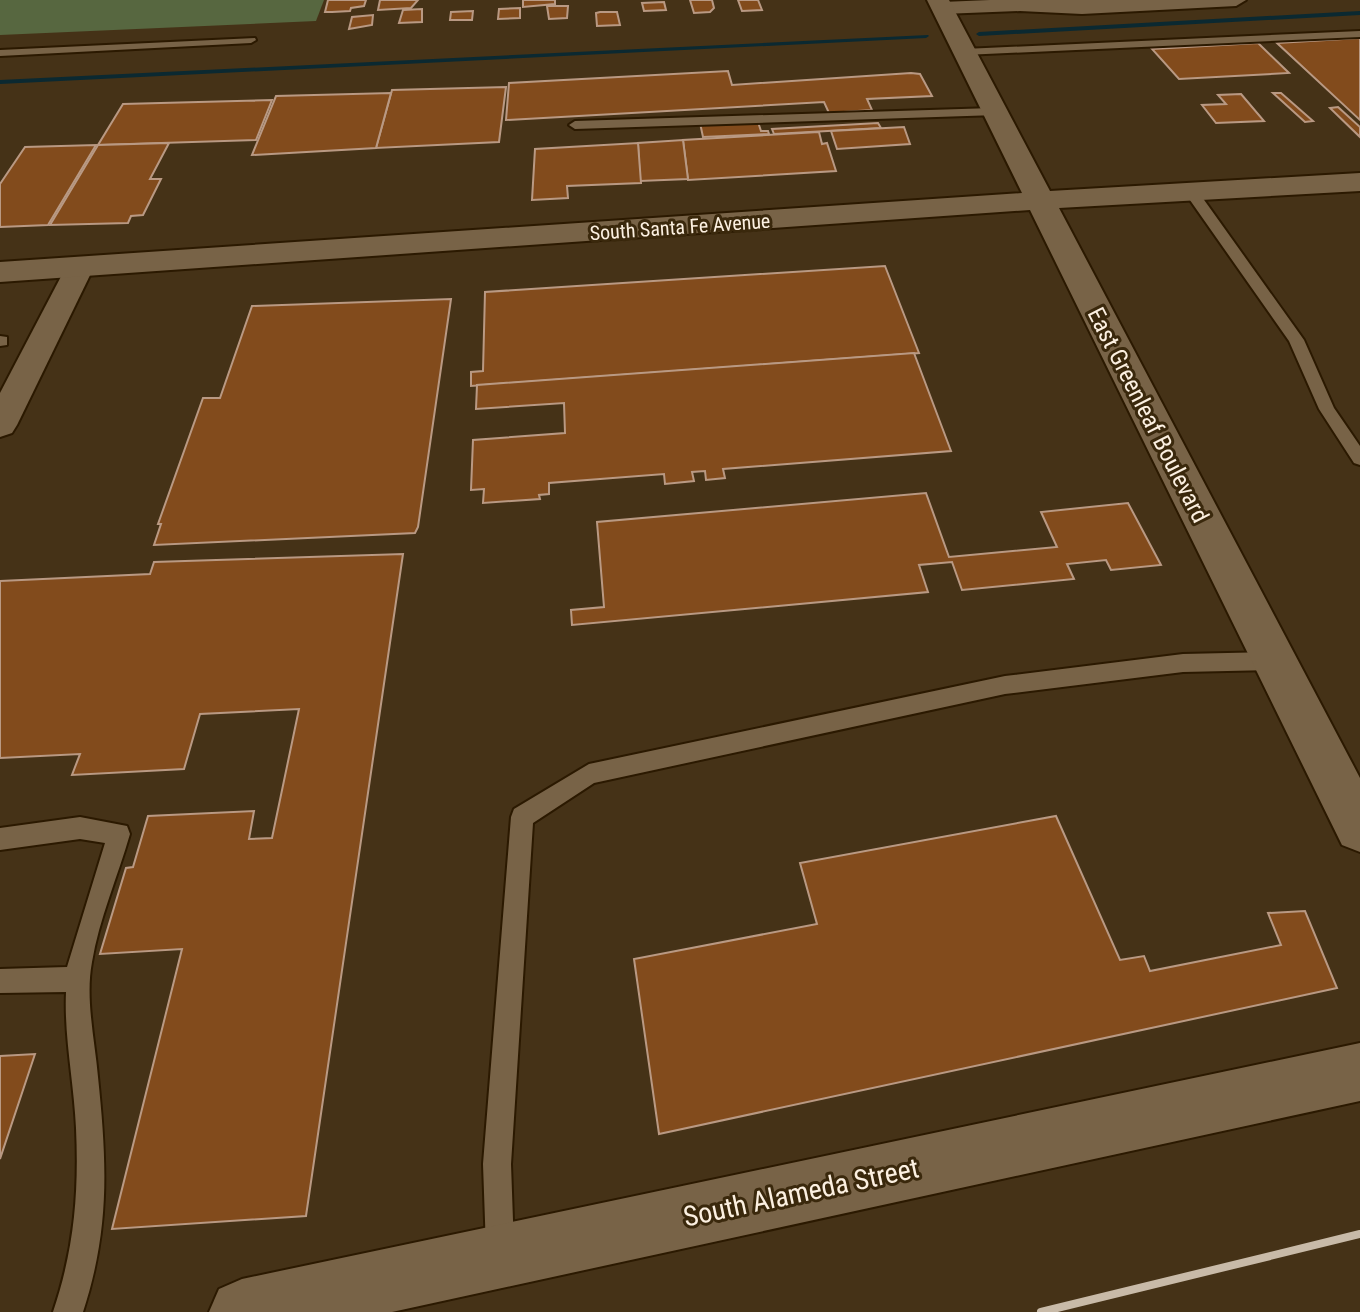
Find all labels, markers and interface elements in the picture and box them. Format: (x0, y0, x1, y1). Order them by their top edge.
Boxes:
street label: South Santa Fe Avenue (589, 209, 771, 245)
street label: East Greenleaf Boulevard (1082, 303, 1214, 527)
street label: South Alameda Street (680, 1151, 922, 1234)

